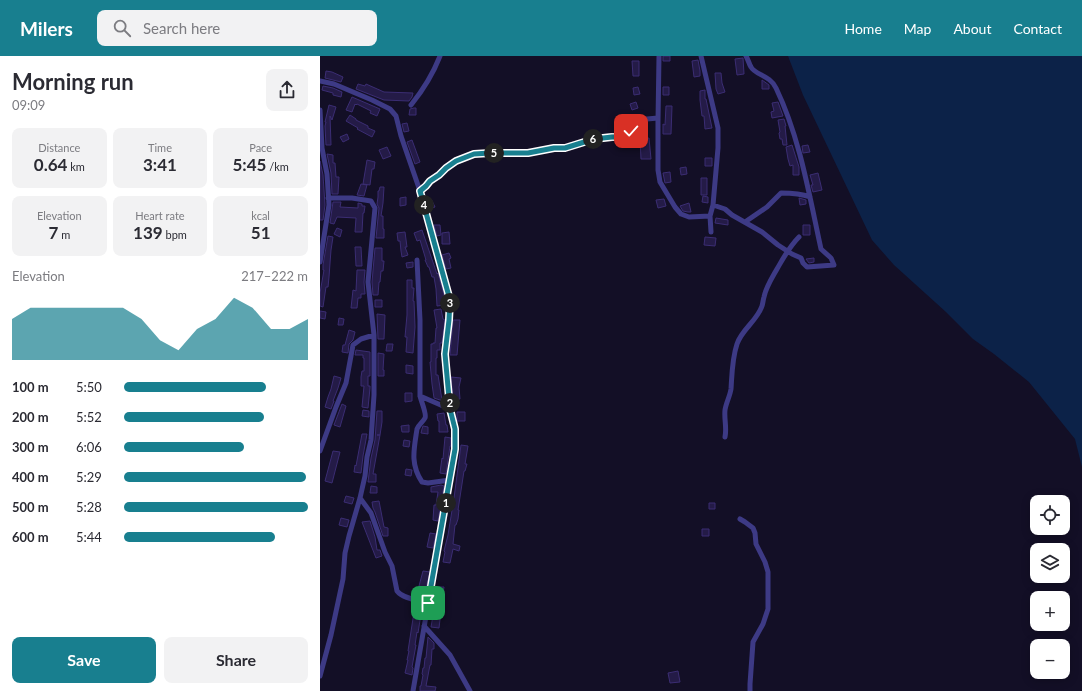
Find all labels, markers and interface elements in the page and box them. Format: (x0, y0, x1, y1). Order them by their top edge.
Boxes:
search box (97, 10, 377, 46)
text: Milers (20, 17, 73, 40)
icon: search (111, 17, 133, 39)
text: Search here (143, 19, 220, 37)
text: Home (844, 20, 882, 37)
text: Map (904, 20, 931, 37)
text: About (953, 20, 991, 37)
text: Contact (1013, 20, 1062, 37)
text: Morning run (12, 68, 134, 95)
button: share (266, 69, 308, 111)
text: 09:09 (12, 97, 45, 113)
pin (614, 114, 648, 148)
icon: check (620, 120, 642, 142)
pin: 6 (583, 129, 603, 149)
text: 6 (590, 132, 596, 145)
text: Distance (38, 141, 80, 154)
text: Time (148, 141, 172, 154)
text: Pace (249, 141, 272, 154)
pin: 5 (484, 143, 504, 163)
text: 5 (491, 146, 497, 159)
text: 0.64 (34, 154, 67, 175)
text: 3:41 (143, 154, 177, 175)
text: 5:45 (232, 154, 266, 175)
text: km (67, 160, 85, 173)
text: /km (266, 160, 289, 173)
pin: 4 (414, 195, 434, 215)
text: 4 (421, 198, 427, 211)
text: Elevation (37, 209, 82, 222)
text: Heart rate (135, 209, 185, 222)
text: kcal (251, 209, 270, 222)
text: 7 (48, 222, 58, 243)
text: 139 (133, 222, 163, 243)
text: 51 (251, 222, 271, 243)
text: m (58, 228, 70, 241)
text: bpm (163, 228, 187, 241)
text: Elevation (12, 268, 65, 284)
text: 217–222 m (241, 268, 308, 284)
pin: 3 (440, 293, 460, 313)
text: 3 (447, 296, 453, 309)
text: 100 m (12, 379, 49, 395)
text: 5:50 (76, 379, 102, 395)
pin: 2 (440, 393, 460, 413)
text: 2 (447, 396, 453, 409)
text: 200 m (12, 409, 49, 425)
text: 5:52 (76, 409, 102, 425)
text: 300 m (12, 439, 49, 455)
text: 6:06 (76, 439, 102, 455)
text: 400 m (12, 469, 49, 485)
text: 5:29 (76, 469, 102, 485)
pin: 1 (436, 493, 456, 513)
map controls (1030, 495, 1070, 679)
button: locate (1030, 495, 1070, 535)
text: 1 (443, 496, 449, 509)
text: 500 m (12, 499, 49, 515)
text: 5:28 (76, 499, 102, 515)
text: 600 m (12, 529, 49, 545)
text: 5:44 (76, 529, 102, 545)
button: layers (1030, 543, 1070, 583)
pin (411, 586, 445, 620)
button: + (1030, 591, 1070, 631)
icon: arrive (417, 592, 439, 614)
button: Save (12, 637, 156, 683)
button: Share (164, 637, 308, 683)
button: − (1030, 639, 1070, 679)

